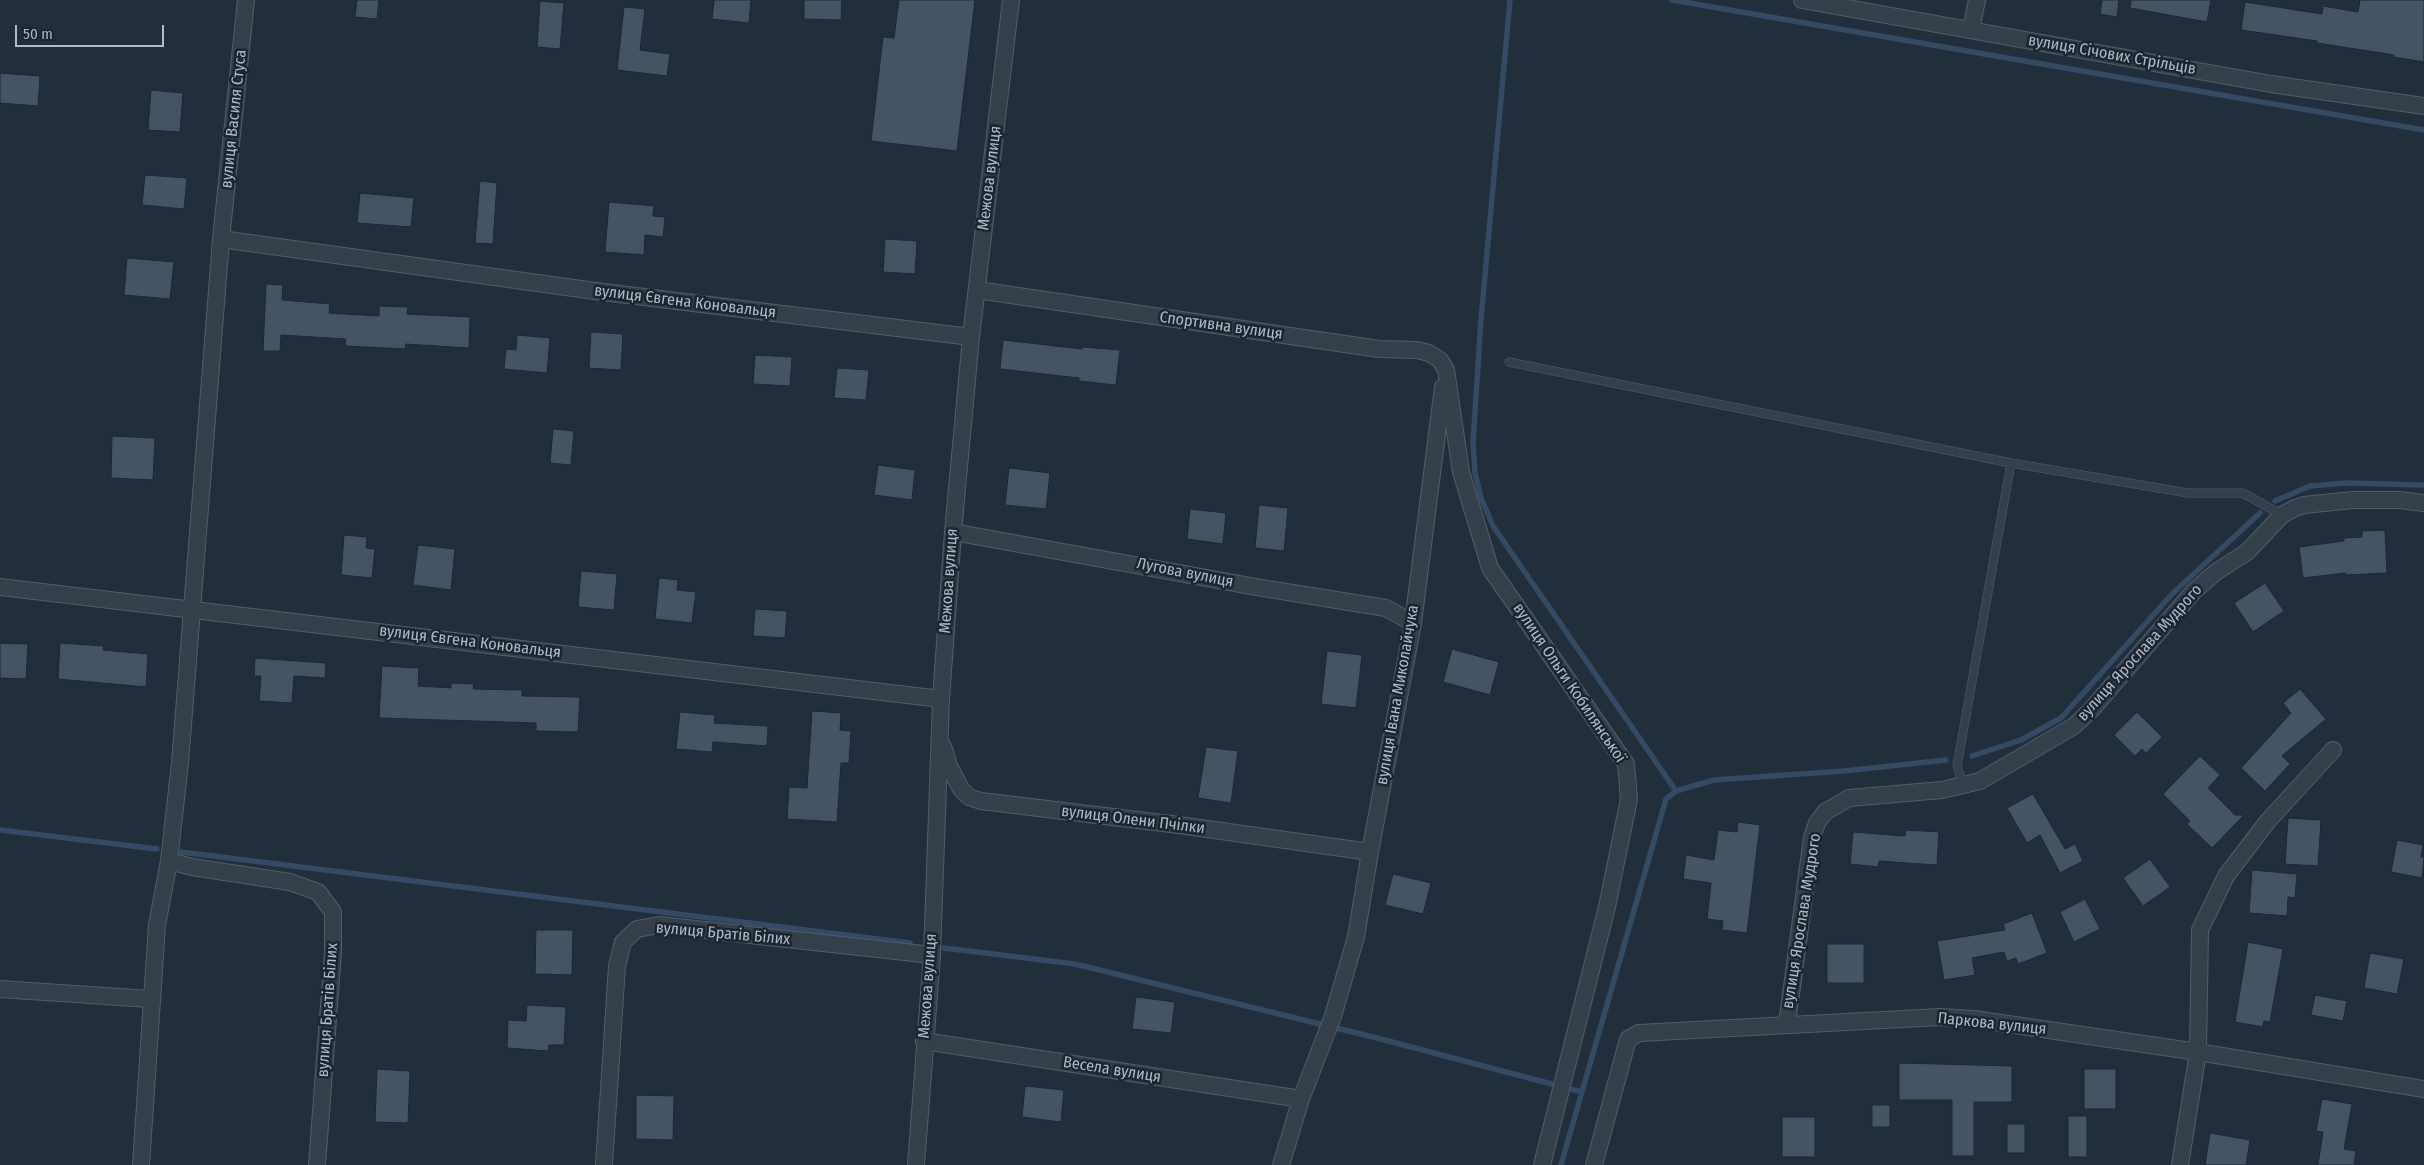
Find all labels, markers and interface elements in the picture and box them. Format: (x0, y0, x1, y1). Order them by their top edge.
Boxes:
scale bar (18, 15, 166, 47)
text: 50 m (23, 25, 53, 43)
street label: вулиця Січових Стрільців (2027, 31, 2197, 79)
street label: вулиця Василя Стуса (217, 49, 251, 189)
street label: Межова вулиця (974, 125, 1006, 231)
street label: вулиця Євгена Коновальця (593, 281, 777, 323)
street label: Спортивна вулиця (1158, 308, 1284, 344)
street label: Межова вулиця (936, 528, 962, 634)
street label: Лугова вулиця (1135, 554, 1235, 592)
street label: вулиця Ярослава Мудрого (2074, 581, 2206, 725)
street label: вулиця Ольги Кобилянської (1508, 600, 1630, 766)
street label: вулиця Івана Миколайчука (1373, 604, 1423, 786)
street label: вулиця Євгена Коновальця (378, 621, 562, 663)
street label: вулиця Олени Пчілки (1060, 802, 1206, 838)
street label: вулиця Ярослава Мудрого (1779, 832, 1825, 1010)
street label: вулиця Братів Білих (655, 919, 791, 949)
street label: Межова вулиця (915, 933, 941, 1039)
street label: вулиця Братів Білих (314, 942, 342, 1078)
street label: Паркова вулиця (1937, 1009, 2047, 1039)
street label: Весела вулиця (1062, 1053, 1162, 1087)

